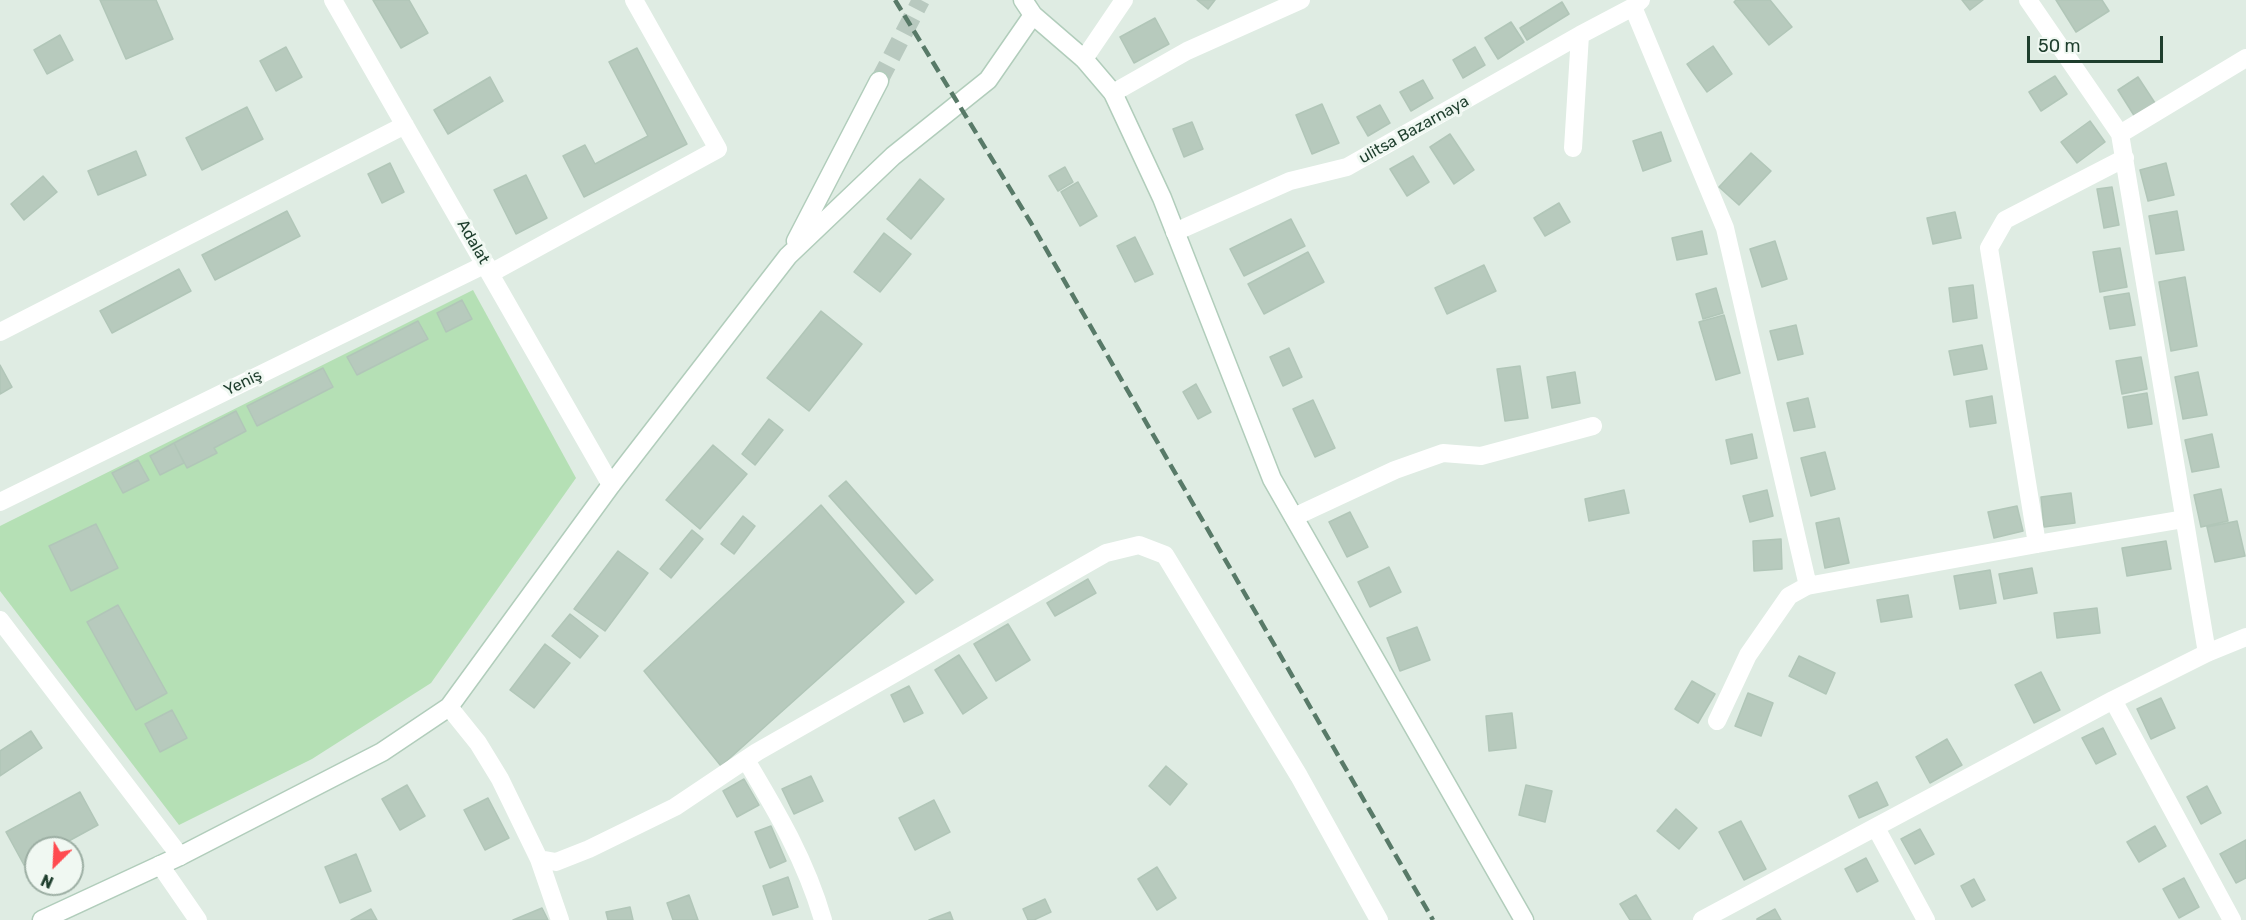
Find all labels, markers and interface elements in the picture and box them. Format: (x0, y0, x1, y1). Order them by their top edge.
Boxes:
scale bar (2030, 24, 2166, 62)
text: 50 m (2038, 35, 2081, 57)
street label: ulitsa Bazarnaya (1356, 92, 1472, 168)
street label: Adalat (453, 216, 493, 268)
street label: Yeniş (221, 366, 265, 400)
north arrow (24, 836, 84, 896)
text: N (38, 870, 56, 892)

